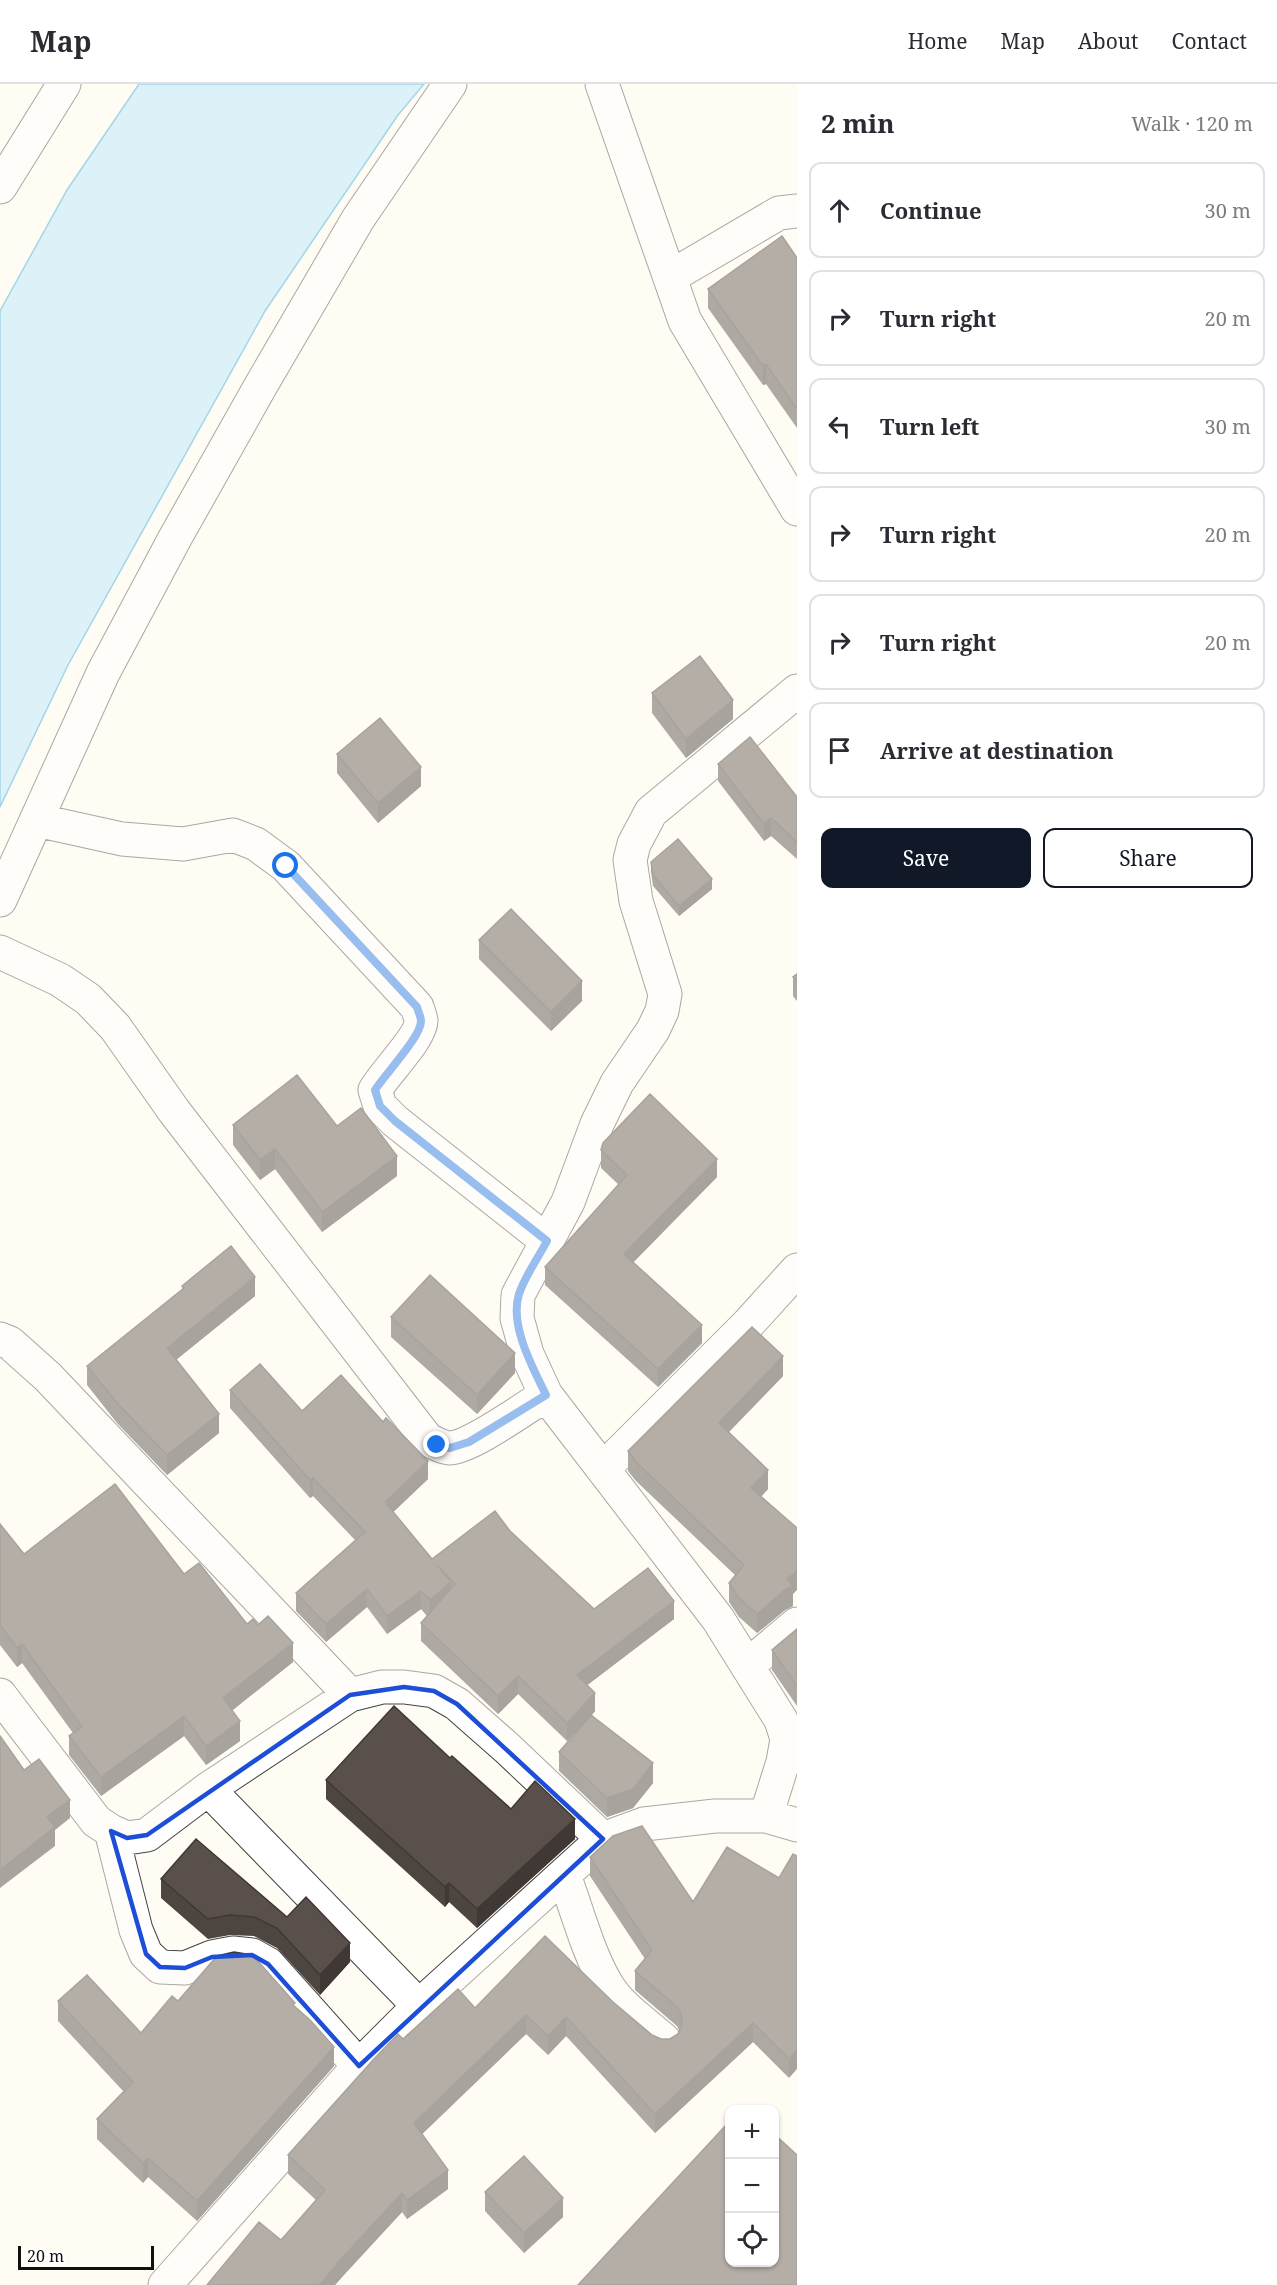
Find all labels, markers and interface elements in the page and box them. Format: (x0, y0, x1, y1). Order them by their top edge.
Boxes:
text: Map (30, 22, 92, 60)
text: Home (908, 27, 968, 55)
text: Map (1001, 27, 1045, 55)
text: About (1078, 27, 1139, 55)
text: Contact (1172, 27, 1247, 55)
text: 2 min (821, 105, 895, 141)
text: Walk · 120 m (1131, 110, 1253, 137)
icon: ahead (823, 194, 856, 227)
text: Continue (880, 195, 982, 225)
text: 30 m (1205, 197, 1251, 224)
icon: right (823, 302, 856, 335)
text: Turn right (880, 303, 996, 333)
text: 20 m (1205, 305, 1251, 332)
icon: left (823, 410, 856, 443)
text: Turn left (880, 411, 979, 441)
text: 30 m (1205, 413, 1251, 440)
icon: right (823, 518, 856, 551)
text: Turn right (880, 519, 996, 549)
text: 20 m (1205, 521, 1251, 548)
icon: right (823, 626, 856, 659)
text: Turn right (880, 627, 996, 657)
text: 20 m (1205, 629, 1251, 656)
icon: arrive (823, 734, 856, 767)
text: Arrive at destination (880, 735, 1114, 765)
button: Save (821, 828, 1031, 888)
button: Share (1043, 828, 1253, 888)
route start (272, 852, 298, 878)
route end (423, 1431, 449, 1457)
map controls (725, 2105, 779, 2267)
button: + (725, 2105, 779, 2159)
button: − (725, 2159, 779, 2213)
button: locate (725, 2213, 779, 2267)
scale bar (18, 2243, 154, 2270)
text: 20 m (27, 2245, 64, 2267)

